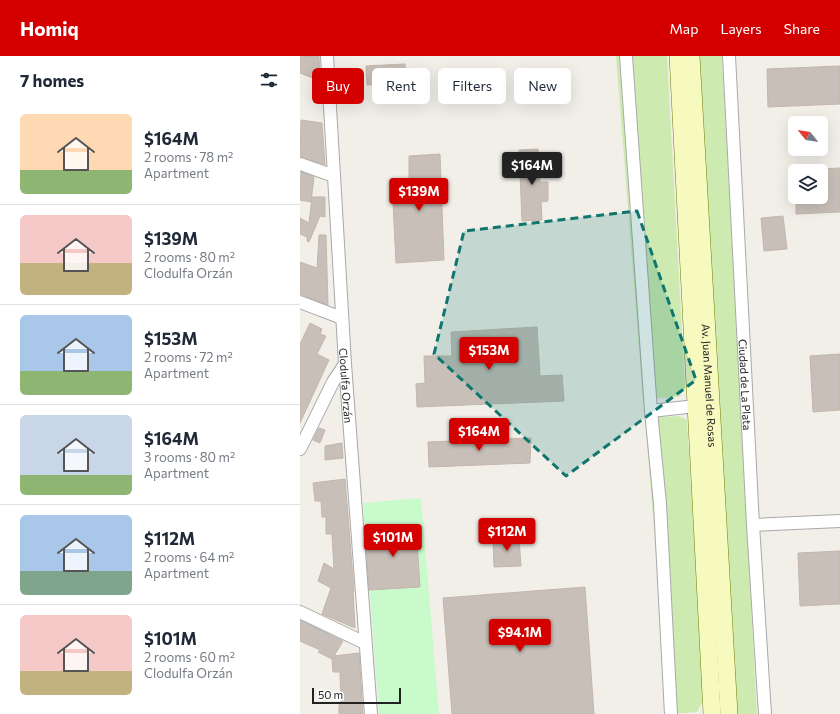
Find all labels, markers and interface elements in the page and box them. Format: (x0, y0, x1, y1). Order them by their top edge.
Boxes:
text: Homiq (20, 17, 79, 40)
text: Map (670, 20, 698, 37)
text: Layers (720, 20, 762, 37)
text: Share (784, 20, 820, 37)
chip: Buy (312, 68, 364, 104)
chip: Rent (372, 68, 430, 104)
chip: Filters (438, 68, 506, 104)
chip: New (514, 68, 571, 104)
icon: filters (258, 69, 280, 91)
text: 7 homes (20, 70, 84, 91)
north arrow (788, 116, 828, 156)
map controls (788, 116, 828, 204)
text: $164M (144, 128, 199, 149)
icon: home (52, 130, 100, 178)
text: 2 rooms · 78 m² (144, 149, 233, 165)
pin: $164M (504, 152, 560, 186)
text: $164M (511, 157, 553, 173)
button: layers (788, 164, 828, 204)
text: Apartment (144, 165, 209, 181)
pin: $139M (391, 178, 447, 212)
text: $139M (398, 183, 440, 199)
text: $139M (144, 228, 198, 249)
icon: home (52, 231, 100, 279)
text: 2 rooms · 80 m² (144, 249, 235, 265)
text: Clodulfa Orzán (144, 265, 233, 281)
street label: Av. Juan Manuel de Rosas (700, 323, 720, 447)
text: $153M (144, 328, 198, 349)
icon: home (52, 331, 100, 379)
pin: $153M (461, 337, 517, 371)
street label: Ciudad de La Plata (737, 339, 755, 431)
text: $153M (468, 342, 510, 358)
street label: Clodulfa Orzán (338, 347, 356, 423)
text: 2 rooms · 72 m² (144, 349, 233, 365)
text: Apartment (144, 365, 209, 381)
pin: $164M (451, 418, 507, 452)
text: $164M (458, 423, 500, 439)
text: $164M (144, 428, 199, 449)
icon: home (52, 431, 100, 479)
text: 3 rooms · 80 m² (144, 449, 235, 465)
text: Apartment (144, 465, 209, 481)
pin: $112M (479, 518, 535, 552)
text: $112M (487, 523, 527, 539)
pin: $101M (365, 524, 421, 558)
text: $112M (144, 528, 195, 549)
text: $101M (373, 529, 413, 545)
icon: home (52, 531, 100, 579)
text: 2 rooms · 64 m² (144, 549, 234, 565)
text: Apartment (144, 565, 209, 581)
pin: $94.1M (487, 619, 553, 653)
text: $94.1M (498, 624, 542, 640)
text: $101M (144, 628, 197, 649)
icon: home (52, 631, 100, 679)
text: 2 rooms · 60 m² (144, 649, 235, 665)
text: Clodulfa Orzán (144, 665, 233, 681)
scale bar (312, 686, 401, 705)
text: 50 m (318, 688, 343, 701)

